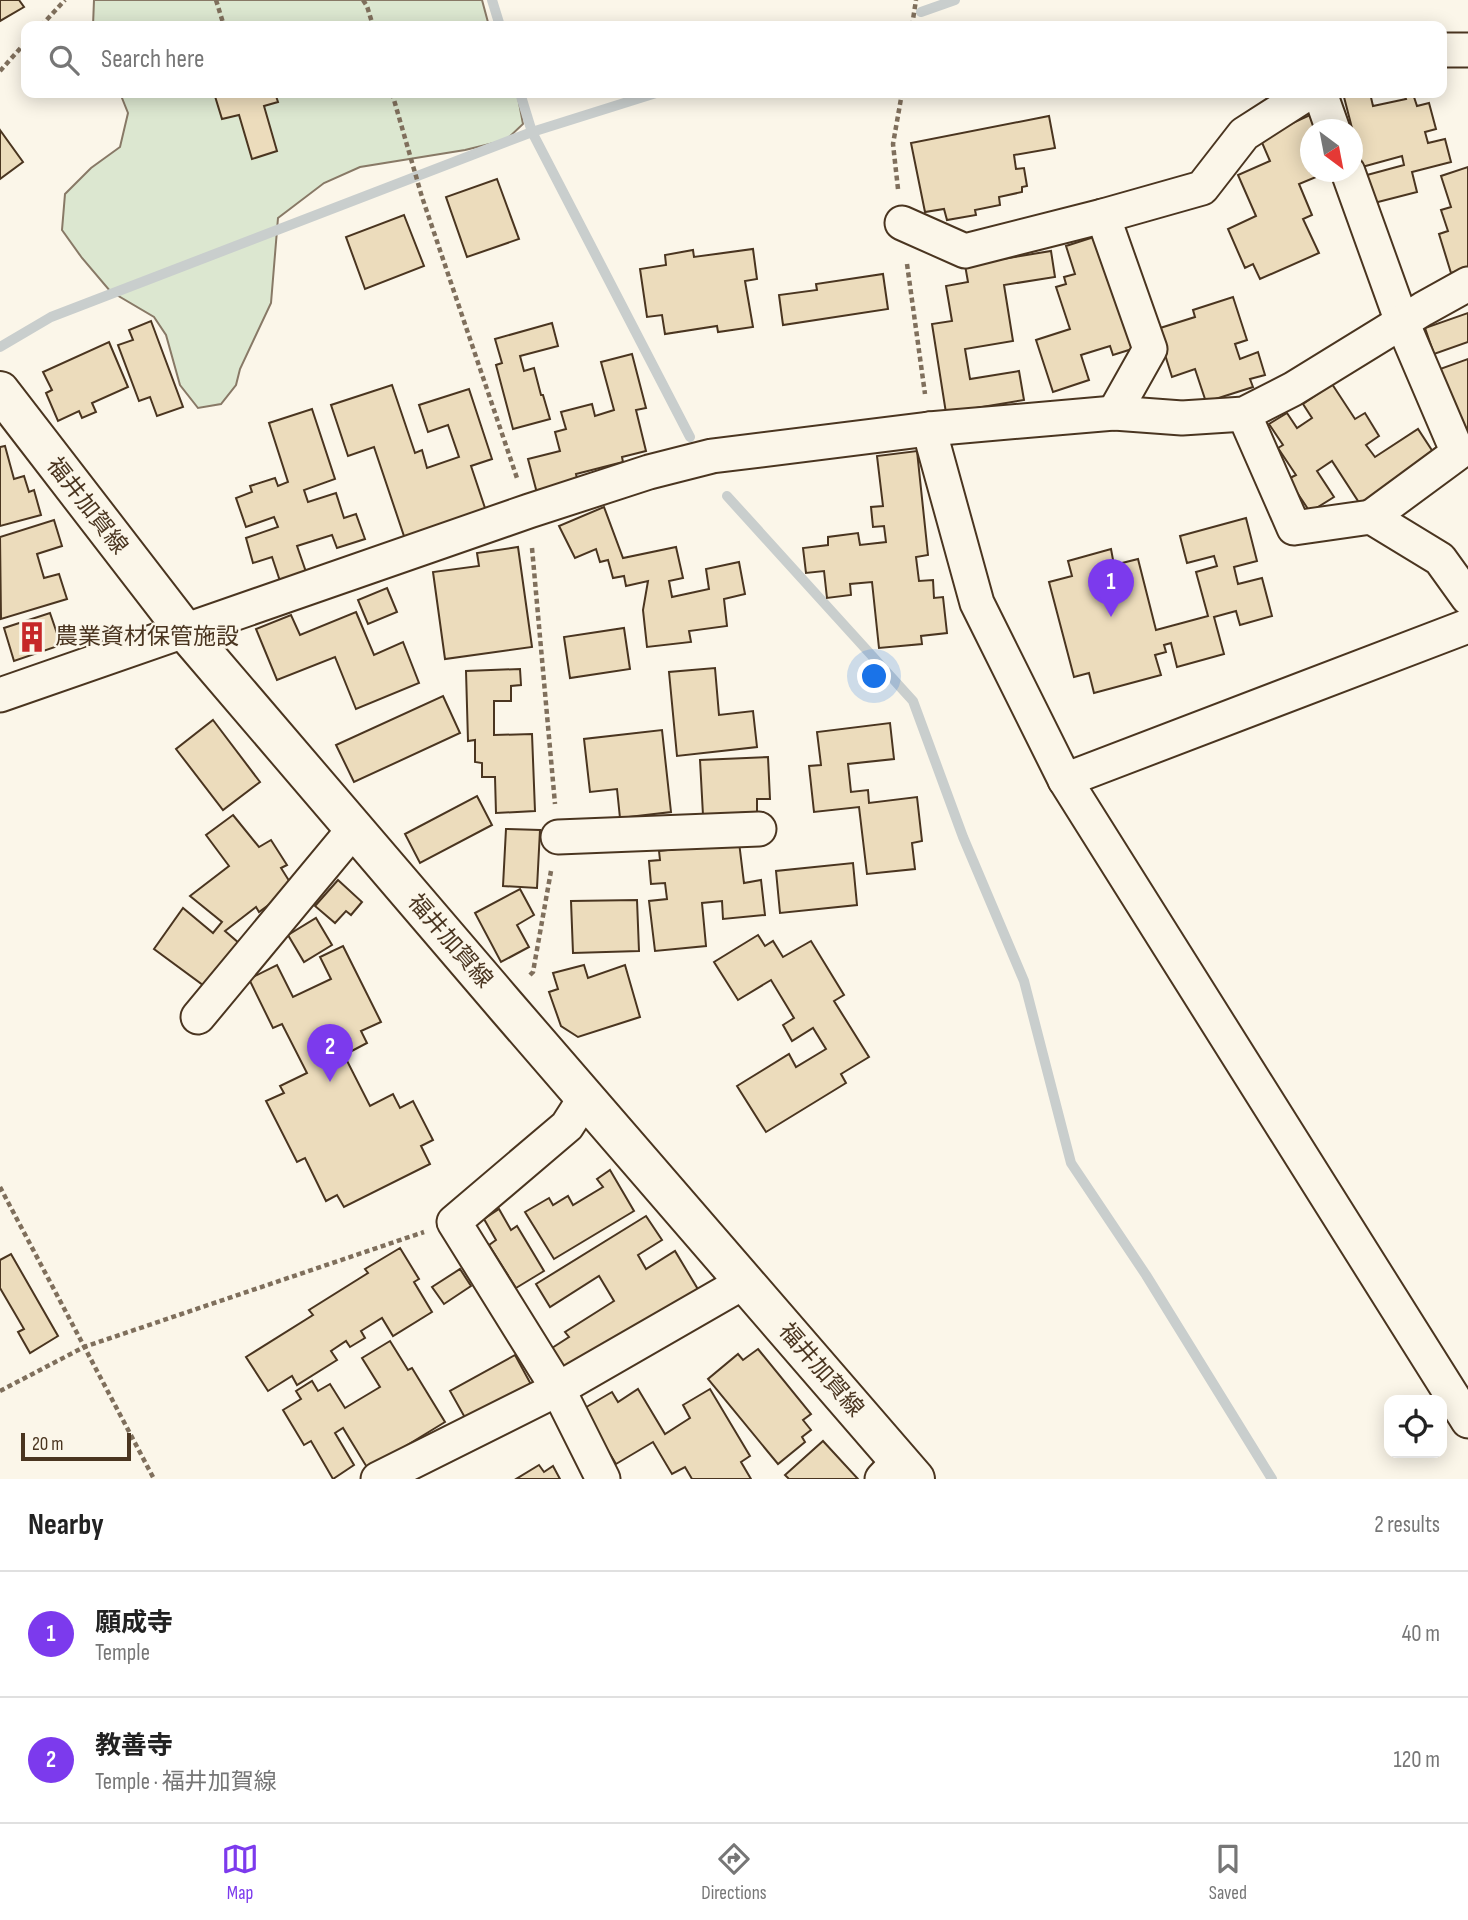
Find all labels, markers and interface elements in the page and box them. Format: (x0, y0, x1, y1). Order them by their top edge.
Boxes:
search box (21, 21, 1447, 98)
icon: search (45, 41, 83, 79)
text: Search here (101, 44, 204, 75)
north arrow (1300, 119, 1363, 182)
street label: 福井加賀線 (41, 452, 133, 560)
pin: 1 (1088, 559, 1134, 617)
building icon: 農業資材保管施設 (15, 620, 49, 654)
place label: 農業資材保管施設 (55, 623, 239, 651)
your location (857, 659, 891, 693)
street label: 福井加賀線 (402, 888, 498, 994)
pin: 2 (307, 1024, 353, 1082)
street label: 福井加賀線 (773, 1317, 869, 1423)
map controls (1384, 1395, 1447, 1458)
button: locate (1384, 1395, 1447, 1458)
scale bar (21, 1430, 131, 1462)
text: 20 m (32, 1433, 64, 1456)
text: Nearby (28, 1507, 104, 1543)
text: 2 results (1374, 1511, 1440, 1539)
text: 願成寺 (95, 1608, 173, 1639)
text: 1 (46, 1620, 56, 1648)
text: 40 m (1402, 1620, 1440, 1648)
text: Temple (95, 1639, 150, 1667)
text: 教善寺 (95, 1731, 173, 1762)
text: 2 (46, 1746, 56, 1774)
text: 120 m (1394, 1746, 1440, 1774)
text: Temple · 福井加賀線 (95, 1768, 277, 1796)
tab: Map (221, 1840, 259, 1905)
tab: Directions (701, 1840, 767, 1905)
tab: Saved (1209, 1840, 1247, 1905)

